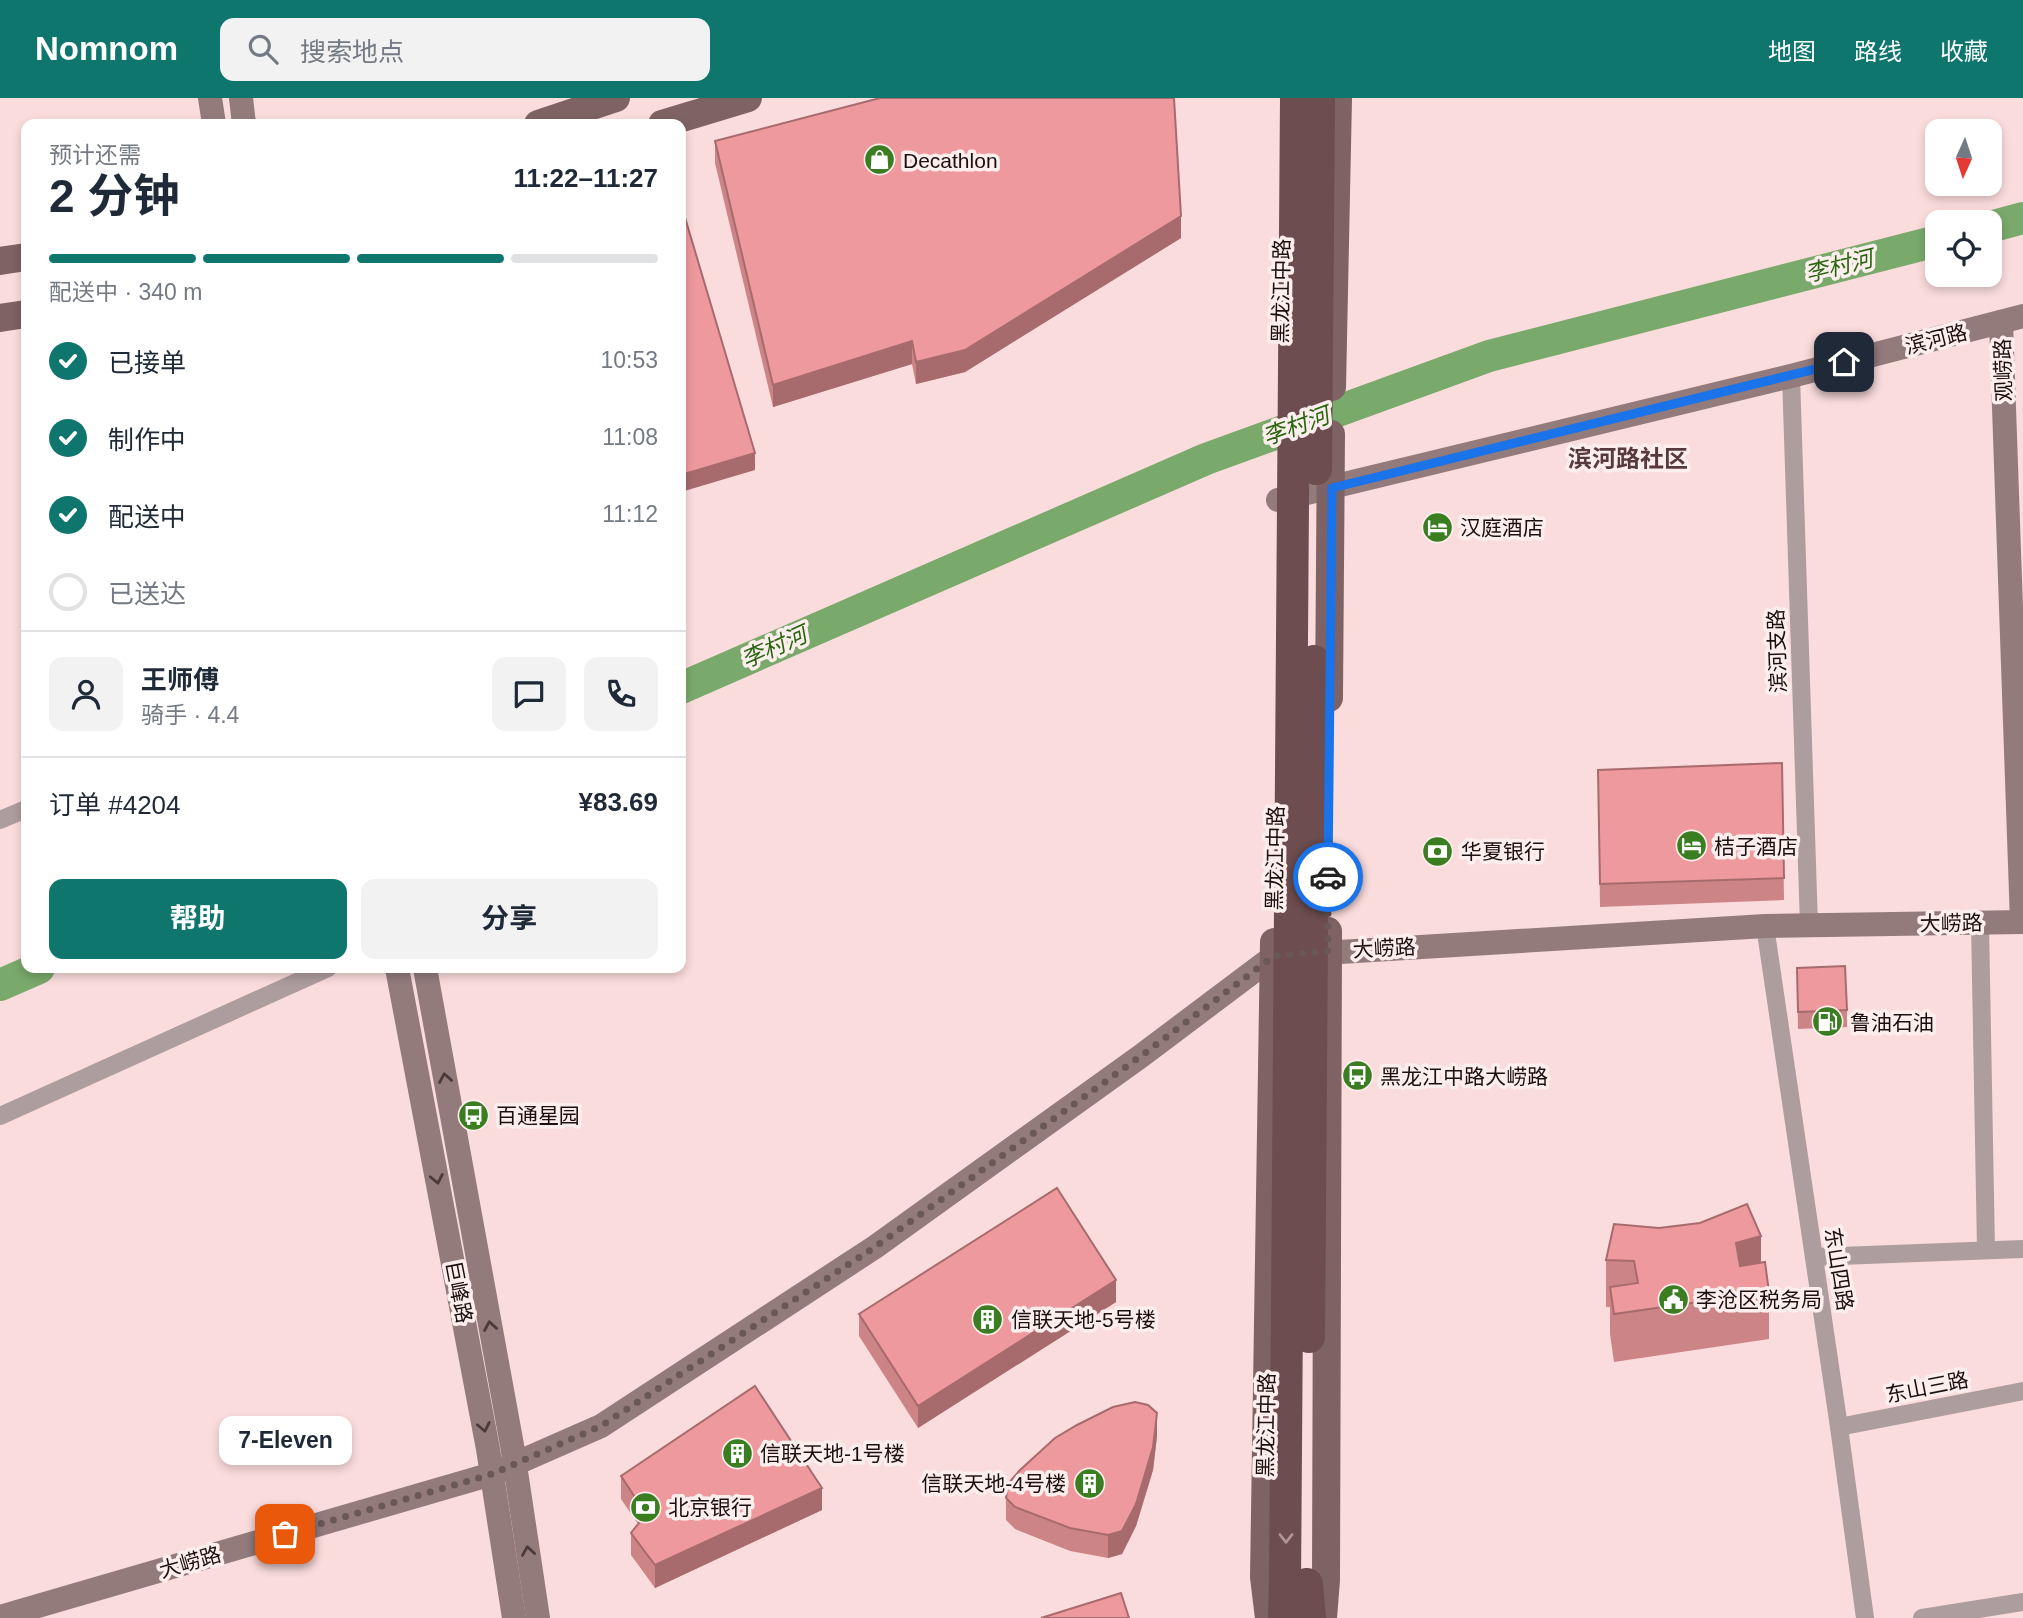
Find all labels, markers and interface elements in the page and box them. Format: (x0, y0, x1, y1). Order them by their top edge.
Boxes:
search box (220, 18, 710, 81)
text: Nomnom (35, 30, 178, 67)
icon: search (244, 30, 282, 68)
text: 搜索地点 (300, 37, 404, 67)
text: 地图 (1768, 38, 1816, 65)
text: 路线 (1854, 38, 1902, 65)
text: 收藏 (1940, 38, 1988, 65)
north arrow (1925, 119, 2002, 196)
map controls (1925, 119, 2002, 287)
text: 预计还需 (49, 142, 141, 168)
shop icon: Decathlon (863, 143, 897, 177)
place label: Decathlon (903, 149, 998, 172)
text: 11:22–11:27 (513, 163, 658, 193)
text: 2 分钟 (49, 170, 179, 222)
button: locate (1925, 210, 2002, 287)
street label: 黑龙江中路 (1269, 238, 1293, 344)
water label: 李村河 (1802, 244, 1880, 287)
text: 配送中 · 340 m (49, 279, 202, 305)
street label: 滨河路 (1903, 320, 1969, 358)
pin (1814, 332, 1874, 392)
street label: 观崂路 (1990, 338, 2016, 402)
icon: check (49, 342, 87, 380)
icon: home (1825, 343, 1863, 381)
text: 10:53 (600, 347, 658, 373)
text: 已接单 (108, 348, 186, 378)
water label: 李村河 (1259, 401, 1337, 450)
icon: check (49, 419, 87, 457)
text: 11:08 (602, 424, 658, 450)
text: 制作中 (108, 425, 186, 455)
district label: 滨河路社区 (1568, 445, 1688, 472)
icon: check (49, 496, 87, 534)
text: 11:12 (602, 501, 658, 527)
text: 配送中 (108, 502, 186, 532)
hotel icon: 汉庭酒店 (1420, 510, 1454, 544)
place label: 汉庭酒店 (1460, 516, 1544, 539)
text: 已送达 (108, 579, 186, 609)
street label: 滨河支路 (1764, 609, 1790, 693)
water label: 李村河 (737, 619, 814, 673)
button: person (49, 657, 123, 731)
button: chat (492, 657, 566, 731)
button: phone (584, 657, 658, 731)
text: 王师傅 (141, 665, 219, 695)
text: 骑手 · 4.4 (141, 702, 239, 728)
text: ¥83.69 (578, 787, 658, 817)
text: 订单 #4204 (49, 790, 181, 820)
street label: 黑龙江中路 (1263, 805, 1287, 911)
hotel icon: 桔子酒店 (1674, 829, 1708, 863)
bank icon: 华夏银行 (1421, 834, 1455, 868)
place label: 桔子酒店 (1714, 835, 1798, 858)
place label: 华夏银行 (1461, 840, 1545, 863)
courier (1293, 842, 1363, 912)
icon: car (1309, 858, 1347, 896)
button: 帮助 (49, 879, 347, 959)
button: 分享 (361, 879, 658, 959)
street label: 大崂路 (1919, 911, 1983, 935)
street label: 大崂路 (1352, 935, 1416, 961)
fuel station icon: 鲁油石油 (1810, 1005, 1844, 1039)
place label: 鲁油石油 (1850, 1011, 1934, 1034)
bus stop icon: 黑龙江中路大崂路 (1340, 1059, 1374, 1093)
place label: 黑龙江中路大崂路 (1380, 1065, 1548, 1088)
one-way arrow (439, 1072, 454, 1084)
bus stop icon: 百通星园 (456, 1098, 490, 1132)
place label: 百通星园 (496, 1104, 580, 1127)
one-way arrow (429, 1173, 444, 1185)
street label: 东山四路 (1821, 1226, 1857, 1312)
street label: 巨峰路 (442, 1259, 476, 1325)
public building icon: 李沧区税务局 (1656, 1282, 1690, 1316)
place label: 李沧区税务局 (1696, 1288, 1822, 1311)
building icon: 信联天地-5号楼 (971, 1302, 1005, 1336)
place label: 信联天地-5号楼 (1011, 1308, 1156, 1331)
one-way arrow (484, 1320, 499, 1332)
street label: 东山三路 (1884, 1368, 1970, 1406)
street label: 黑龙江中路 (1254, 1372, 1278, 1478)
callout: 7-Eleven (218, 1415, 352, 1464)
one-way arrow (476, 1421, 491, 1433)
text: 7-Eleven (238, 1427, 333, 1453)
building icon: 信联天地-1号楼 (720, 1436, 754, 1470)
place label: 信联天地-1号楼 (760, 1442, 905, 1465)
building icon: 信联天地-4号楼 (1072, 1466, 1106, 1500)
place label: 信联天地-4号楼 (921, 1472, 1066, 1495)
bank icon: 北京银行 (628, 1490, 662, 1524)
place label: 北京银行 (668, 1496, 752, 1519)
pin (255, 1504, 315, 1564)
icon: bag (266, 1515, 304, 1553)
one-way arrow (1278, 1533, 1294, 1544)
street label: 大崂路 (157, 1542, 223, 1582)
one-way arrow (521, 1545, 536, 1556)

